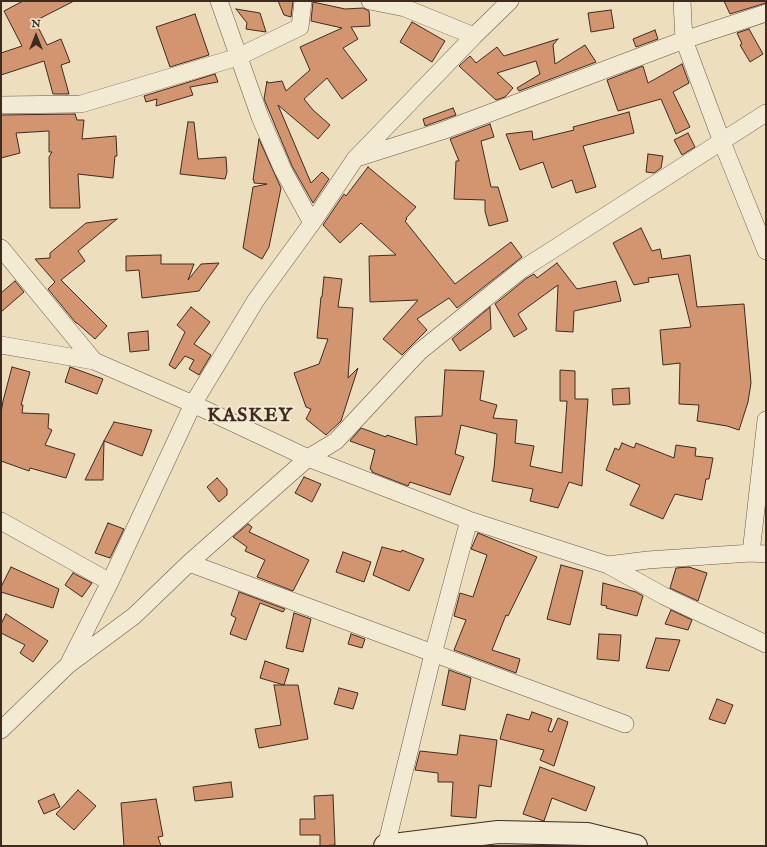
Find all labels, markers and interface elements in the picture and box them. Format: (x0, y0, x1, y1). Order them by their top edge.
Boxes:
north arrow (16, 16, 56, 56)
text: N (31, 17, 41, 31)
district label: KASKEY (207, 405, 293, 429)

